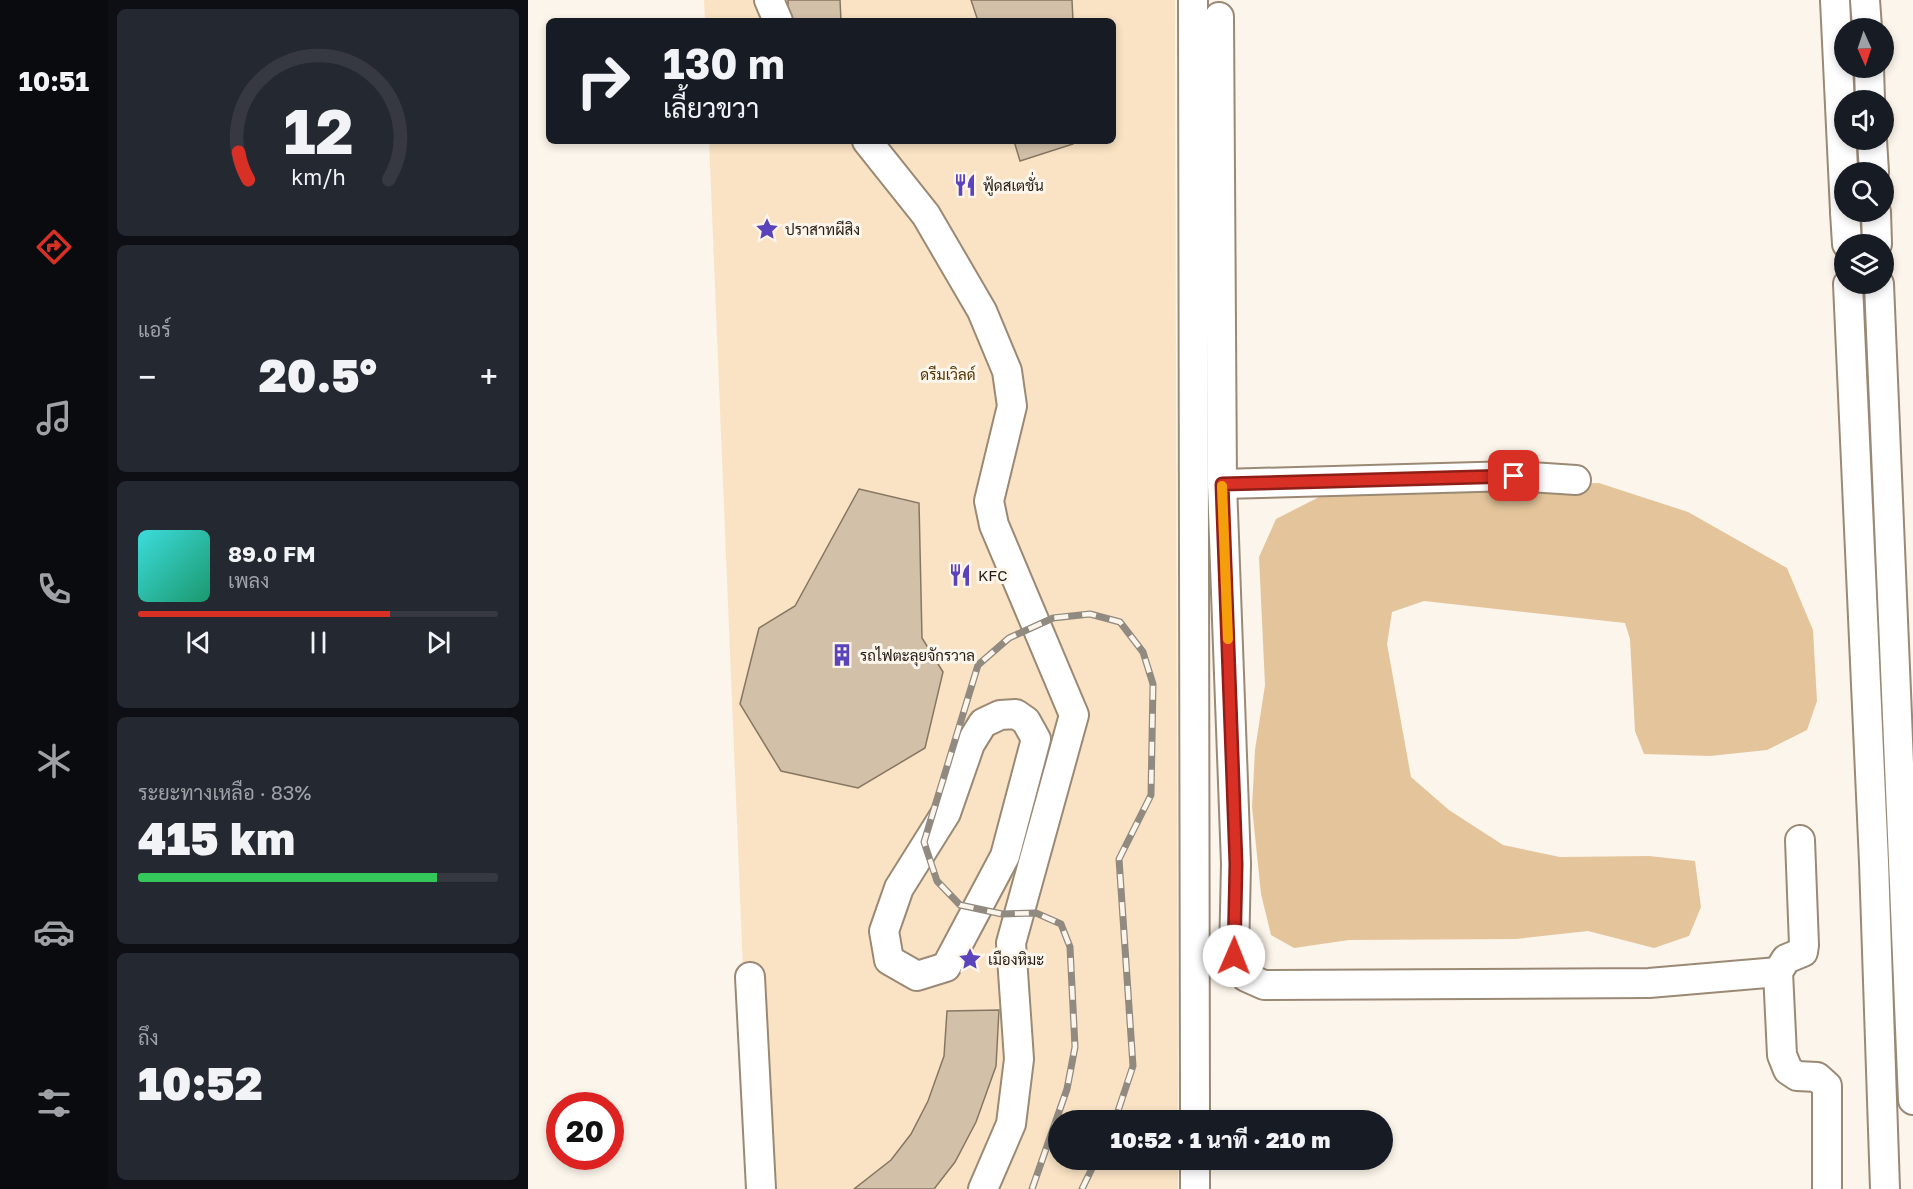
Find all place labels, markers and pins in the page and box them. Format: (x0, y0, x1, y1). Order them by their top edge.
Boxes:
place label: ฟู้ดสเตชั่น (983, 171, 1044, 196)
restaurant icon: ฟู้ดสเตชั่น (952, 172, 978, 198)
place icon: ปราสาทผีสิง (754, 216, 780, 242)
place label: ปราสาทผีสิง (785, 220, 860, 238)
pin (1488, 450, 1539, 501)
restaurant icon: KFC (947, 562, 973, 588)
place label: KFC (978, 566, 1007, 584)
building icon: รถไฟตะลุยจักรวาล (829, 642, 855, 668)
place label: รถไฟตะลุยจักรวาล (860, 646, 975, 667)
place icon: เมืองหิมะ (957, 946, 983, 972)
place label: เมืองหิมะ (988, 950, 1044, 968)

